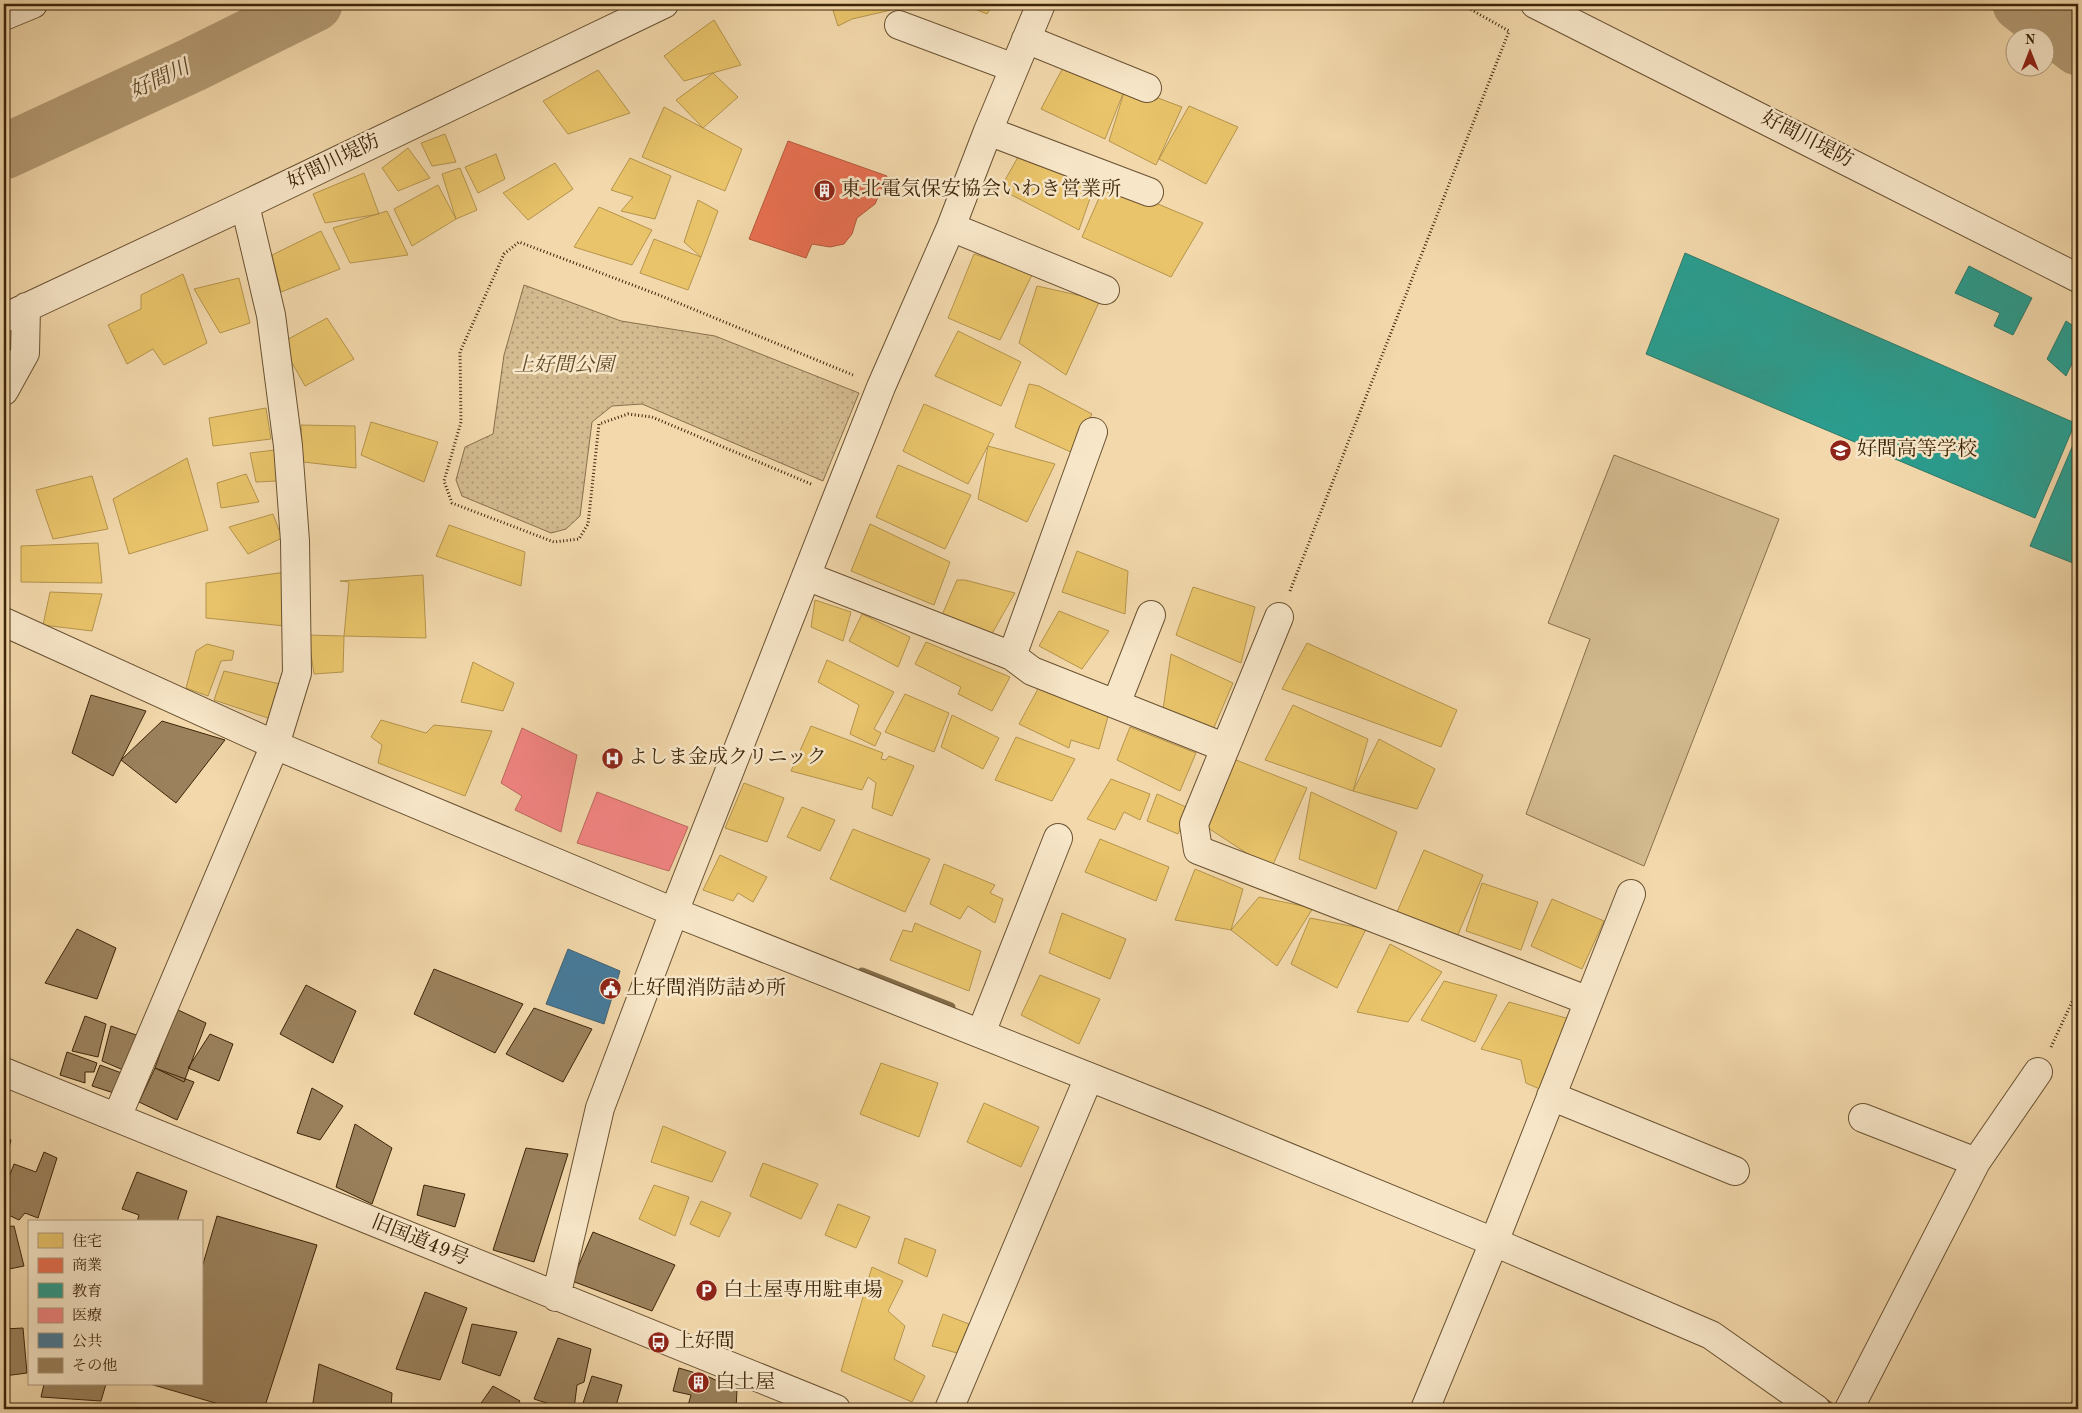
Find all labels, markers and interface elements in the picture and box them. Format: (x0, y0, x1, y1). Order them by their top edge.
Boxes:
north arrow (2004, 28, 2054, 78)
text: N (2025, 33, 2036, 47)
water label: 好間川 (126, 55, 195, 103)
street label: 好間川堤防 (1758, 107, 1857, 172)
street label: 好間川堤防 (284, 129, 383, 193)
place label: 東北電気保安協会いわき営業所 (841, 177, 1121, 200)
building icon: 東北電気保安協会いわき営業所 (813, 178, 837, 202)
park label: 上好間公園 (514, 354, 617, 376)
school or university icon: 好間高等学校 (1829, 438, 1853, 462)
place label: 好間高等学校 (1857, 438, 1977, 460)
hospital icon: よしま金成クリニック (600, 746, 624, 770)
place label: よしま金成クリニック (628, 746, 827, 768)
public building icon: 上好間消防詰め所 (598, 977, 622, 1001)
place label: 上好間消防詰め所 (626, 977, 786, 999)
street label: 旧国道49号 (368, 1211, 472, 1270)
legend (28, 1220, 202, 1386)
text: 住宅 (72, 1233, 102, 1250)
text: 商業 (72, 1257, 102, 1274)
parking icon: 白土屋専用駐車場 (695, 1279, 719, 1303)
place label: 白土屋専用駐車場 (723, 1279, 883, 1301)
text: 教育 (72, 1283, 102, 1300)
text: 医療 (72, 1307, 102, 1324)
bus stop icon: 上好間 (647, 1330, 671, 1354)
place label: 上好間 (675, 1330, 735, 1352)
text: 公共 (72, 1333, 102, 1350)
text: その他 (72, 1357, 117, 1374)
building icon: 白土屋 (687, 1371, 711, 1395)
place label: 白土屋 (715, 1371, 775, 1393)

